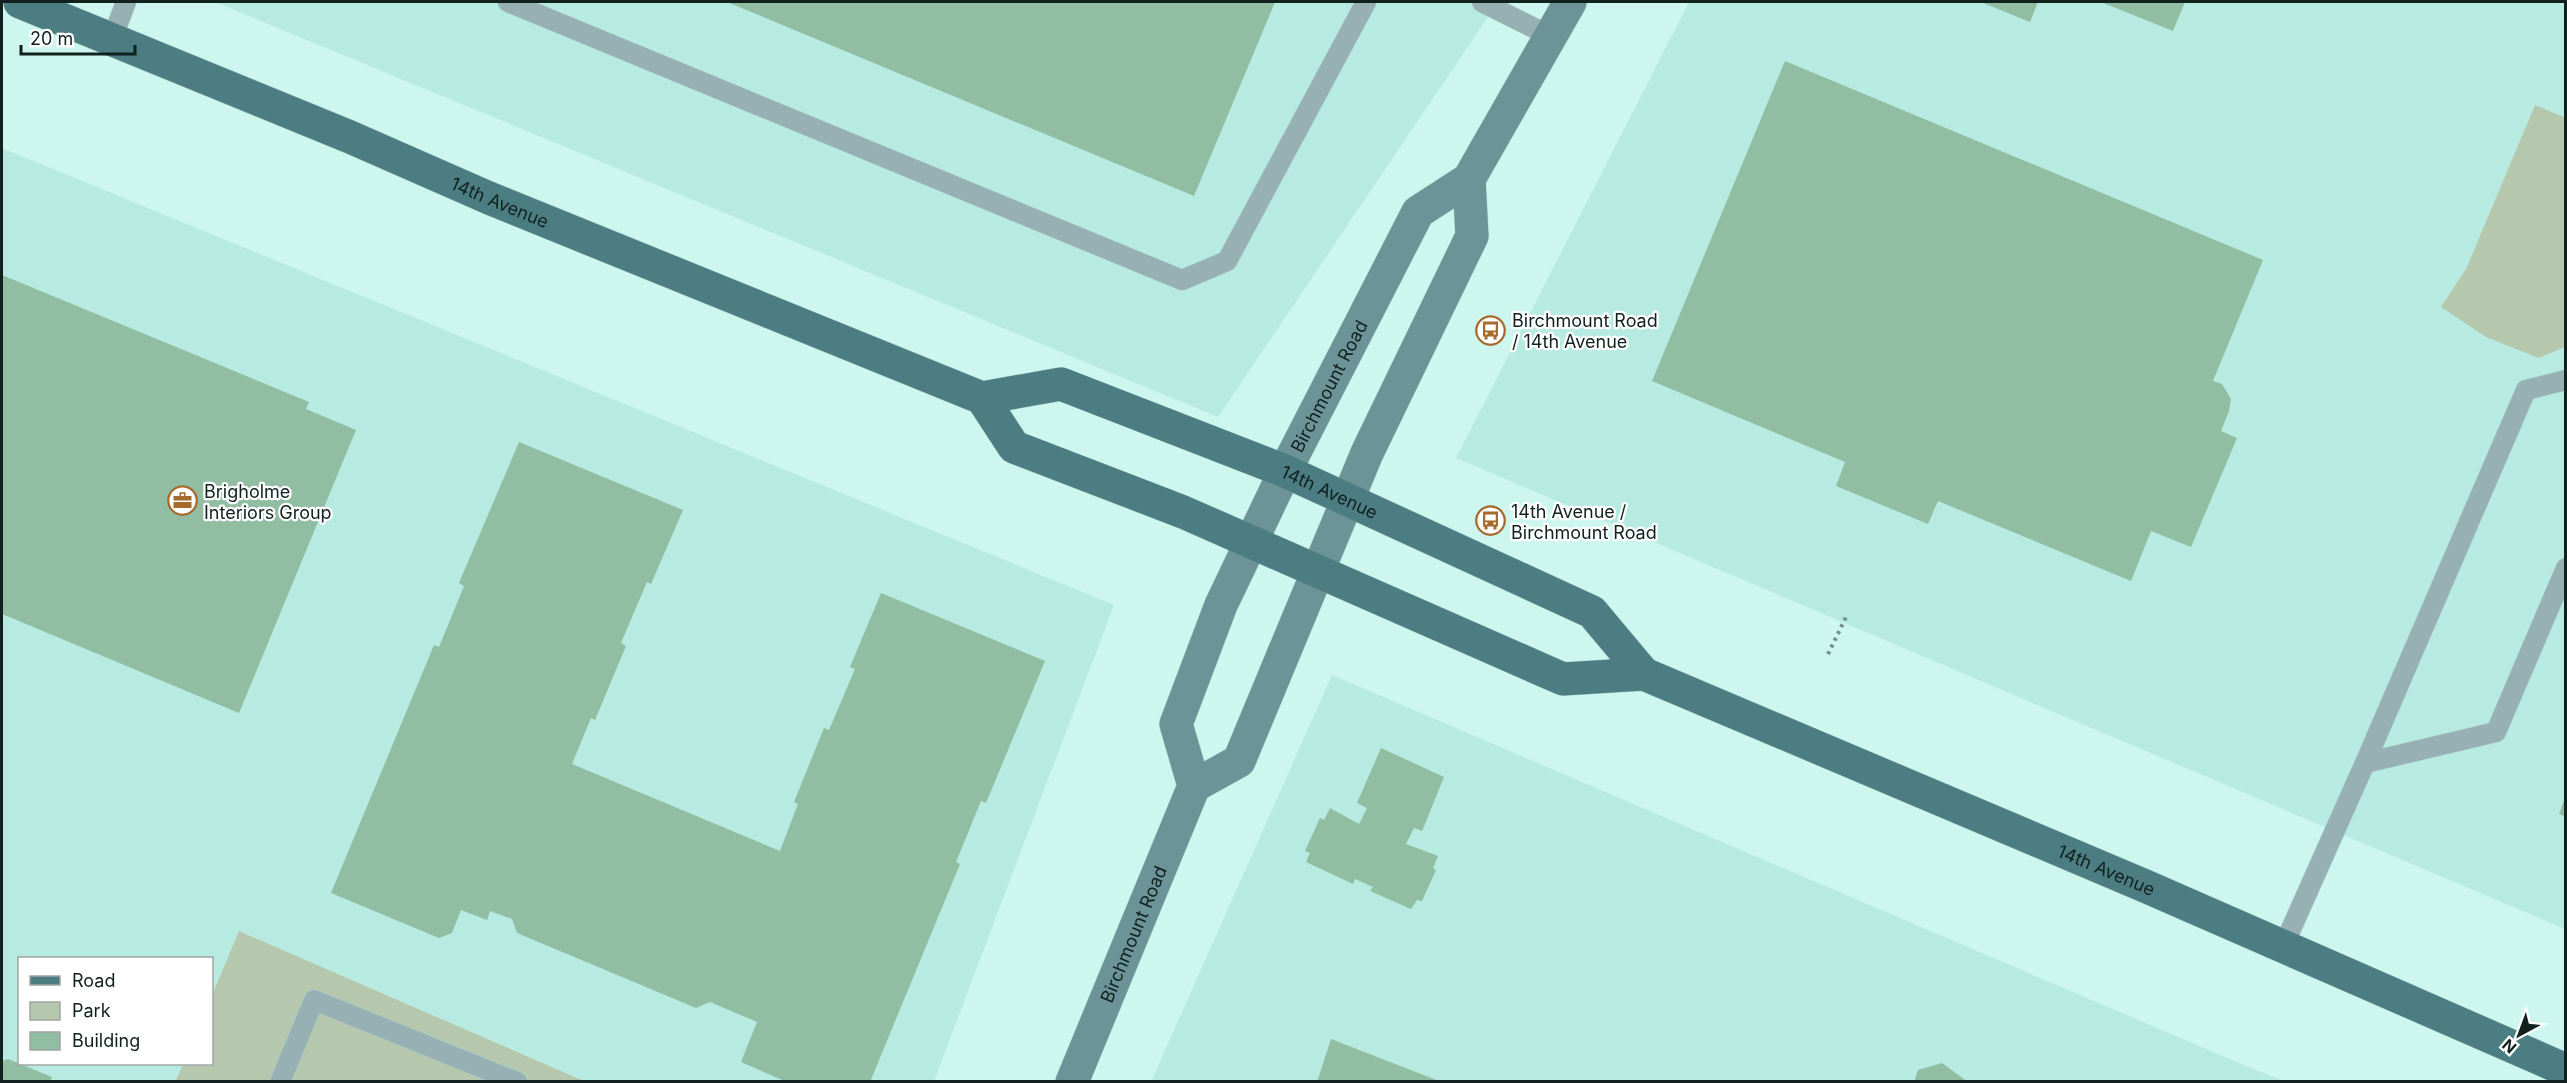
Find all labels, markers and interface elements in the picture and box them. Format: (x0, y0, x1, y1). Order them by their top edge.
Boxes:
scale bar (21, 18, 135, 56)
text: 20 m (30, 28, 73, 49)
street label: 14th Avenue (448, 172, 552, 232)
place label: Birchmount Road / 14th Avenue (1512, 310, 1658, 352)
bus stop icon: Birchmount Road / 14th Avenue (1475, 314, 1507, 346)
street label: Birchmount Road (1286, 316, 1371, 456)
street label: 14th Avenue (1278, 460, 1381, 523)
place label: Brigholme Interiors Group (204, 481, 332, 523)
office icon: Brigholme Interiors Group (167, 485, 199, 517)
place label: 14th Avenue / Birchmount Road (1511, 501, 1657, 543)
bus stop icon: 14th Avenue / Birchmount Road (1474, 505, 1506, 537)
street label: 14th Avenue (2055, 840, 2158, 900)
street label: Birchmount Road (1095, 863, 1170, 1005)
legend (18, 957, 213, 1065)
text: Road (72, 970, 115, 991)
text: Park (72, 1000, 111, 1021)
north arrow (2489, 1005, 2549, 1065)
text: Building (72, 1030, 140, 1051)
text: N (2498, 1035, 2520, 1058)

